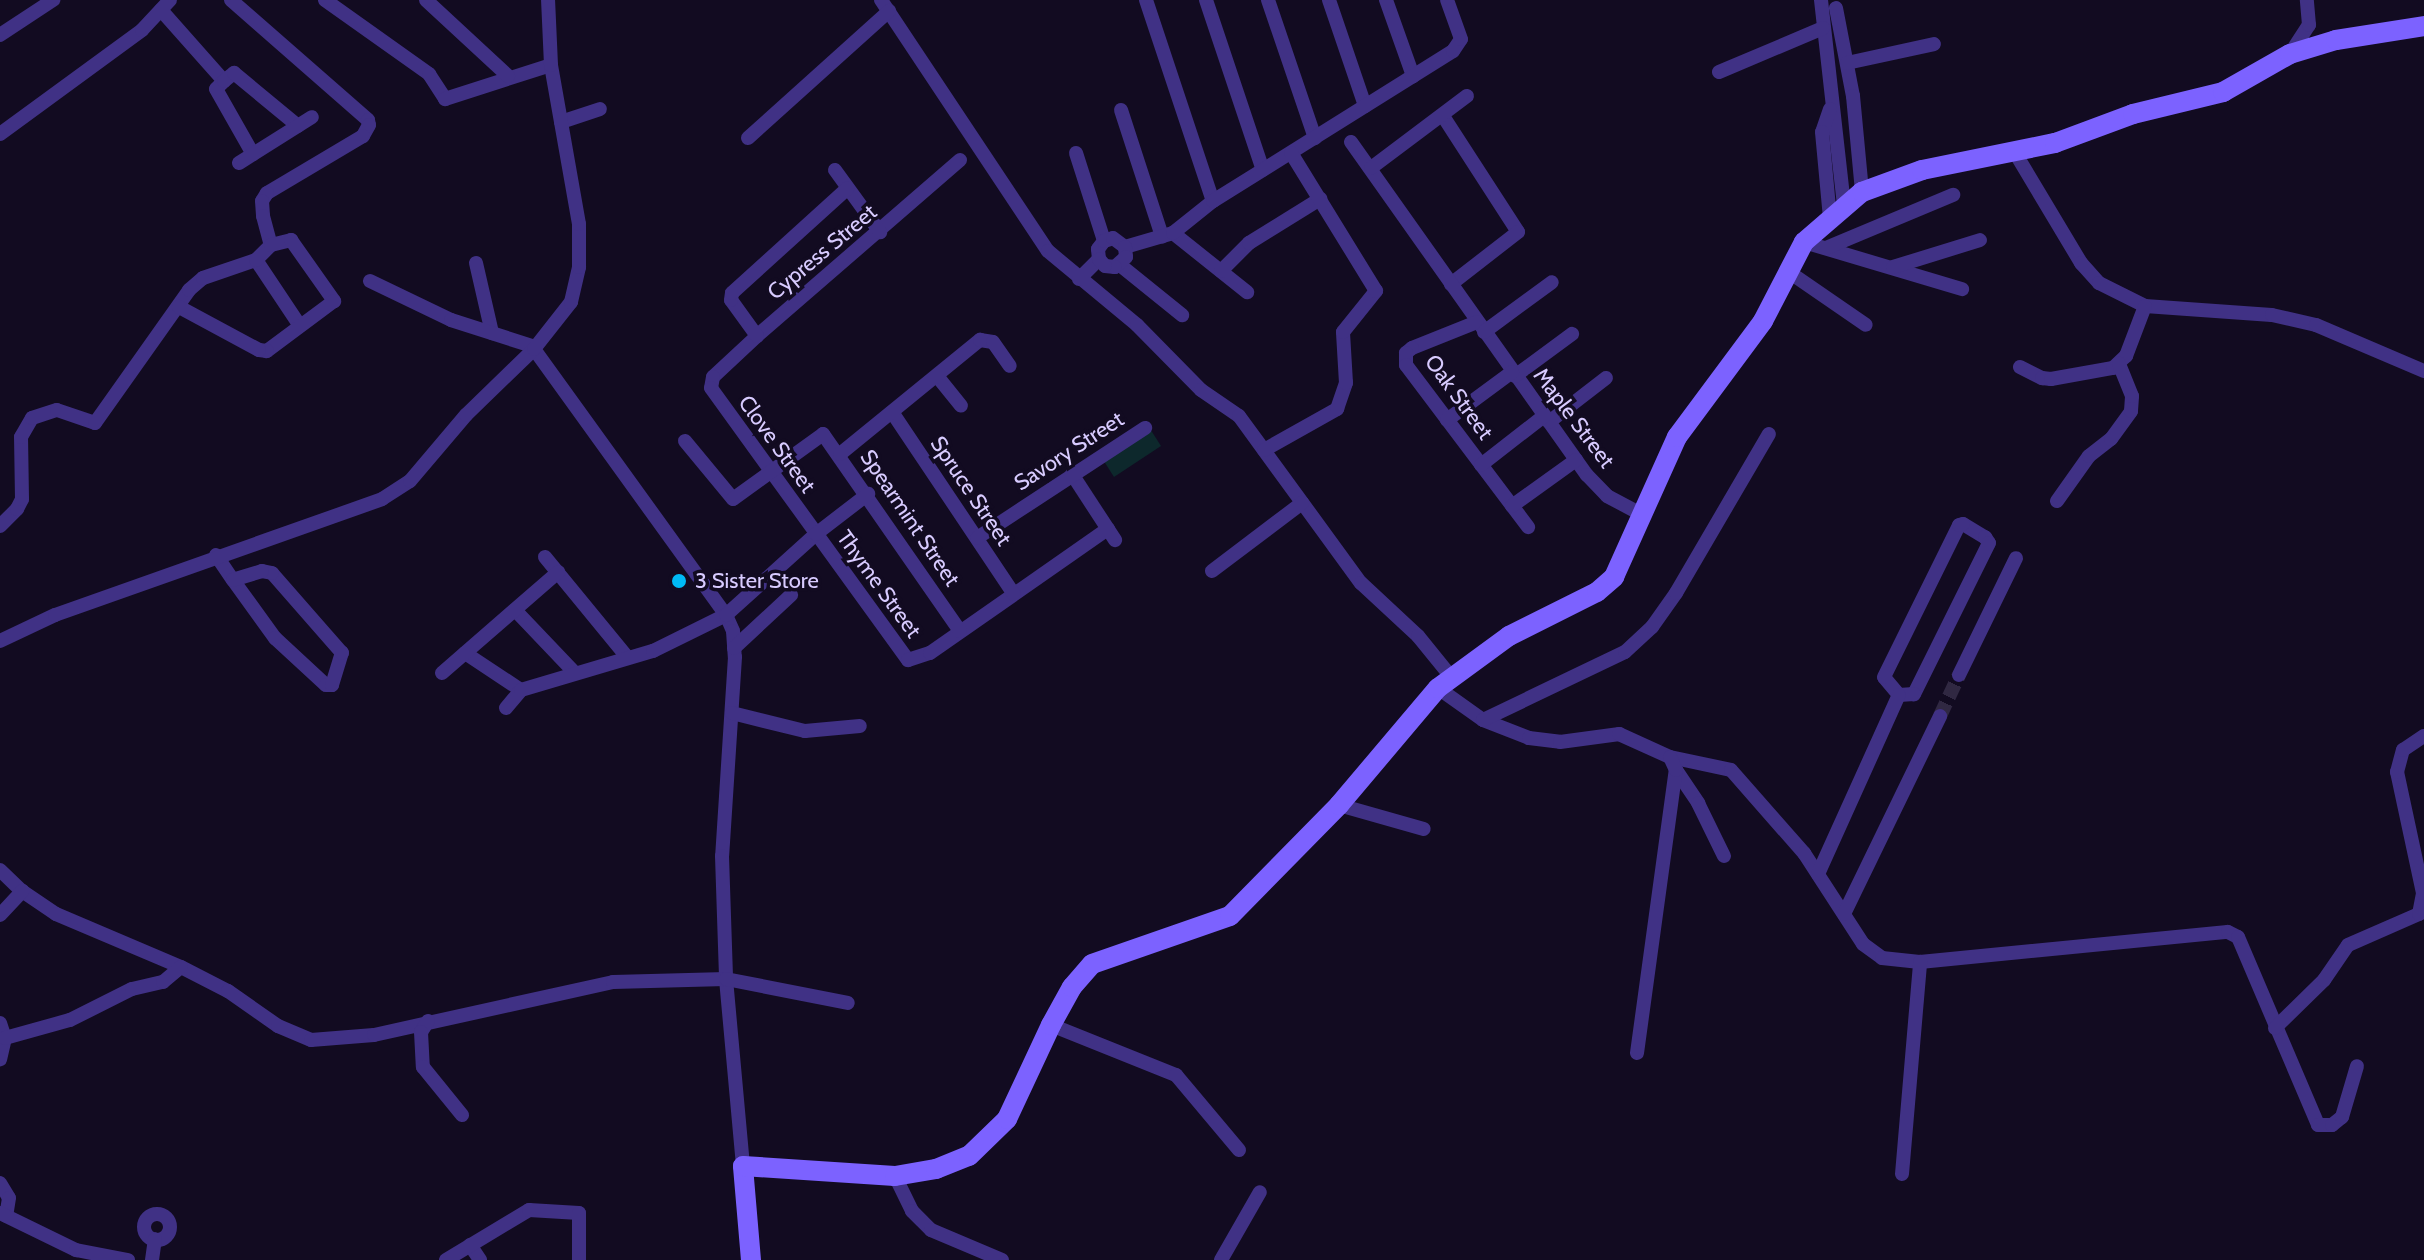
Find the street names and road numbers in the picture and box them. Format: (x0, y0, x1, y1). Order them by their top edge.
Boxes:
street label: Cypress Street (762, 199, 882, 305)
street label: Oak Street (1419, 349, 1499, 445)
street label: Maple Street (1528, 363, 1620, 473)
street label: Clove Street (733, 390, 821, 498)
street label: Savory Street (1009, 406, 1129, 496)
street label: Spruce Street (925, 431, 1017, 551)
street label: Spearmint Street (855, 445, 965, 591)
street label: Thyme Street (831, 525, 927, 643)

